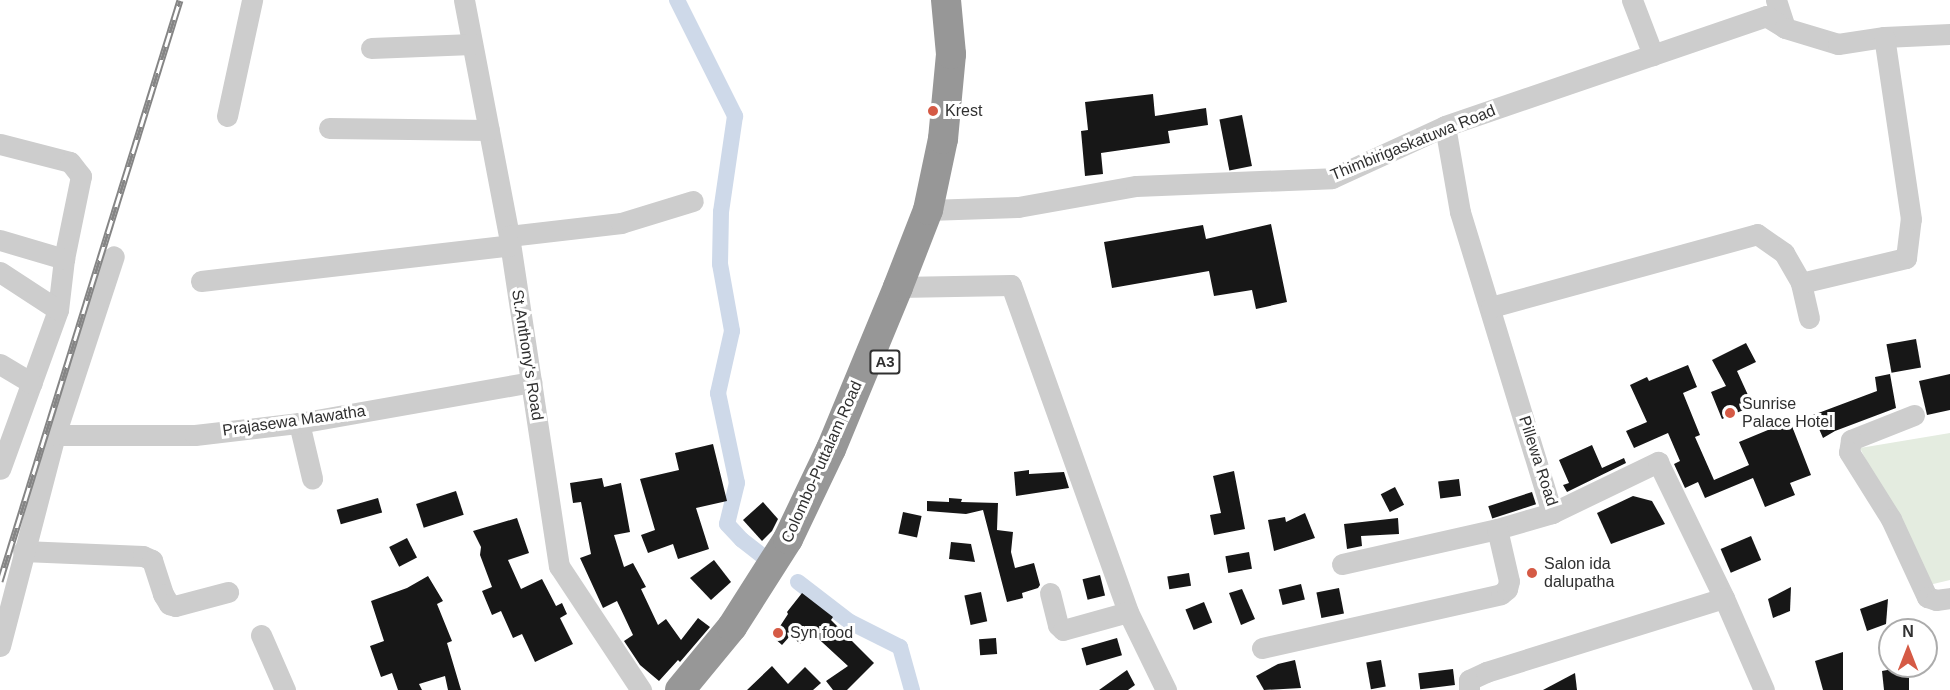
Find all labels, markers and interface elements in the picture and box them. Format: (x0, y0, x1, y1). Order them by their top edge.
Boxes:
place label: Krest (945, 101, 982, 121)
street label: Thimbirigaskatuwa Road (1328, 101, 1498, 185)
marker: Krest (926, 104, 940, 118)
street label: St.Anthony's Road (507, 288, 547, 422)
road number: A3 (868, 350, 902, 374)
street label: Colombo-Puttalam Road (778, 378, 866, 546)
place label: Sunrise Palace Hotel (1742, 394, 1833, 432)
street label: Prajasewa Mawatha (221, 401, 367, 441)
marker: Sunrise Palace Hotel (1723, 406, 1737, 420)
street label: Pillewa Road (1514, 414, 1562, 508)
place label: Salon ida dalupatha (1544, 554, 1614, 592)
marker: Salon ida dalupatha (1525, 566, 1539, 580)
north arrow (1878, 618, 1938, 678)
place label: Syn food (790, 623, 853, 643)
text: N (1902, 623, 1914, 640)
marker: Syn food (771, 626, 785, 640)

